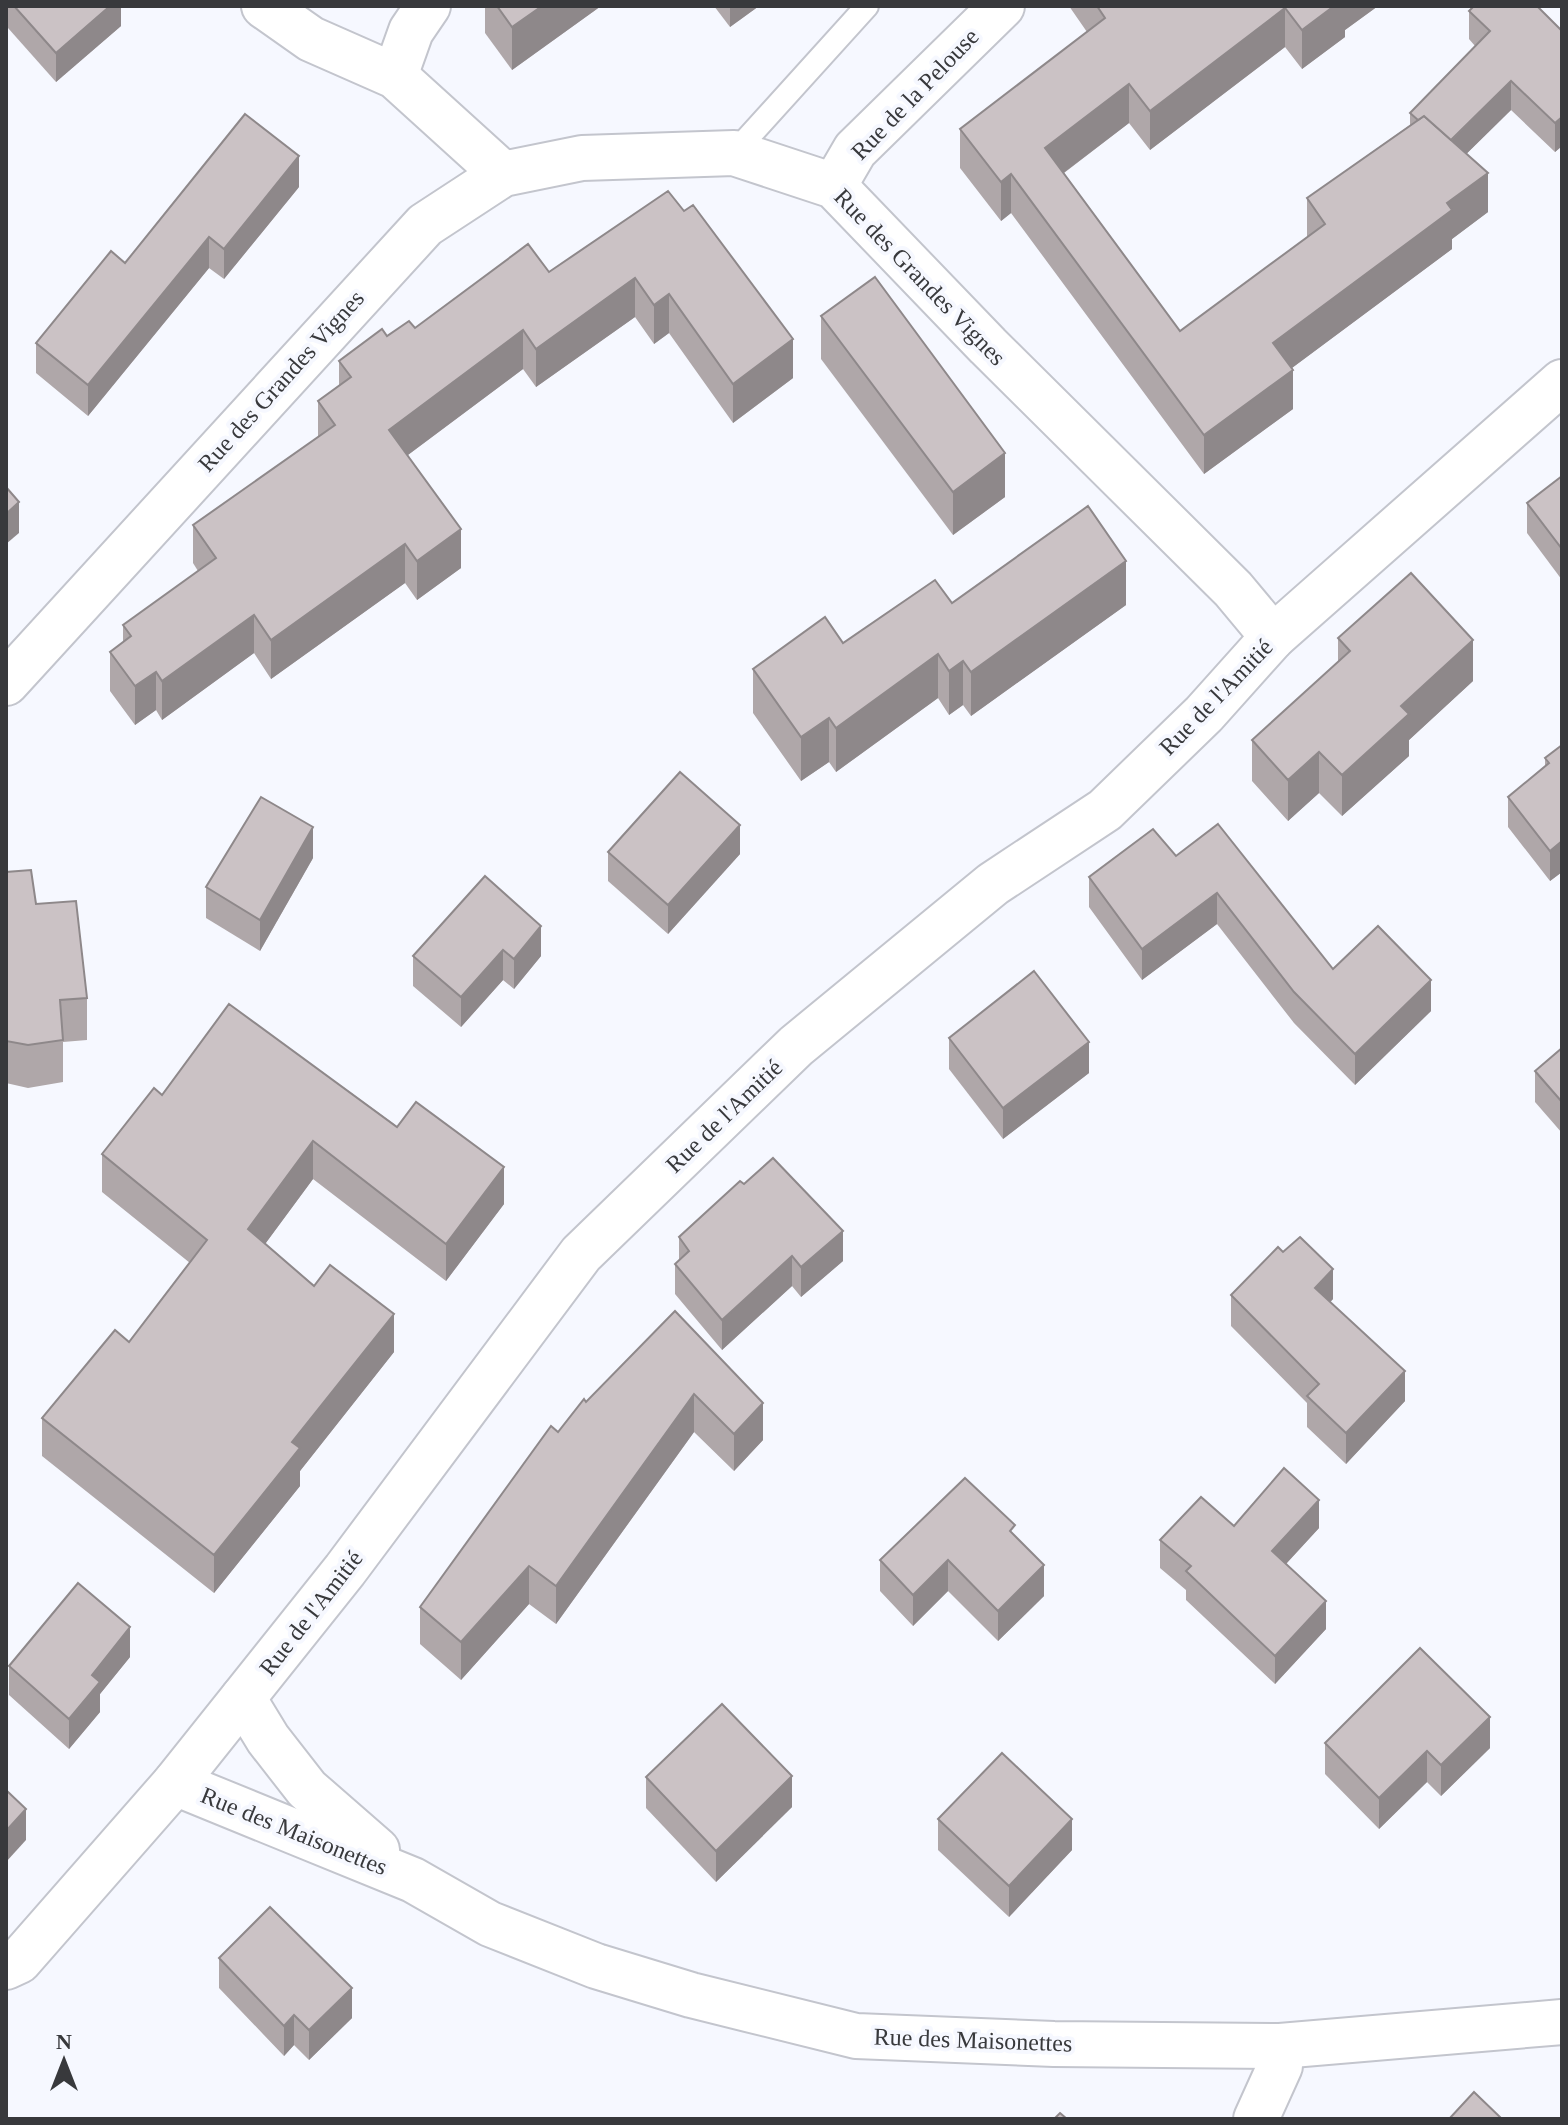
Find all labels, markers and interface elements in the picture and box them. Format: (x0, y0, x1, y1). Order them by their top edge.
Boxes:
street label: Rue de la Pelouse (846, 23, 984, 165)
street label: Rue des Grandes Vignes (829, 184, 1011, 370)
street label: Rue des Grandes Vignes (193, 285, 369, 477)
street label: Rue de l'Amitié (1154, 634, 1278, 760)
street label: Rue de l'Amitié (661, 1054, 787, 1178)
street label: Rue de l'Amitié (254, 1546, 368, 1680)
street label: Rue des Maisonettes (197, 1782, 391, 1880)
north arrow (24, 2021, 104, 2101)
street label: Rue des Maisonettes (873, 2024, 1073, 2056)
text: N (56, 2029, 72, 2054)

